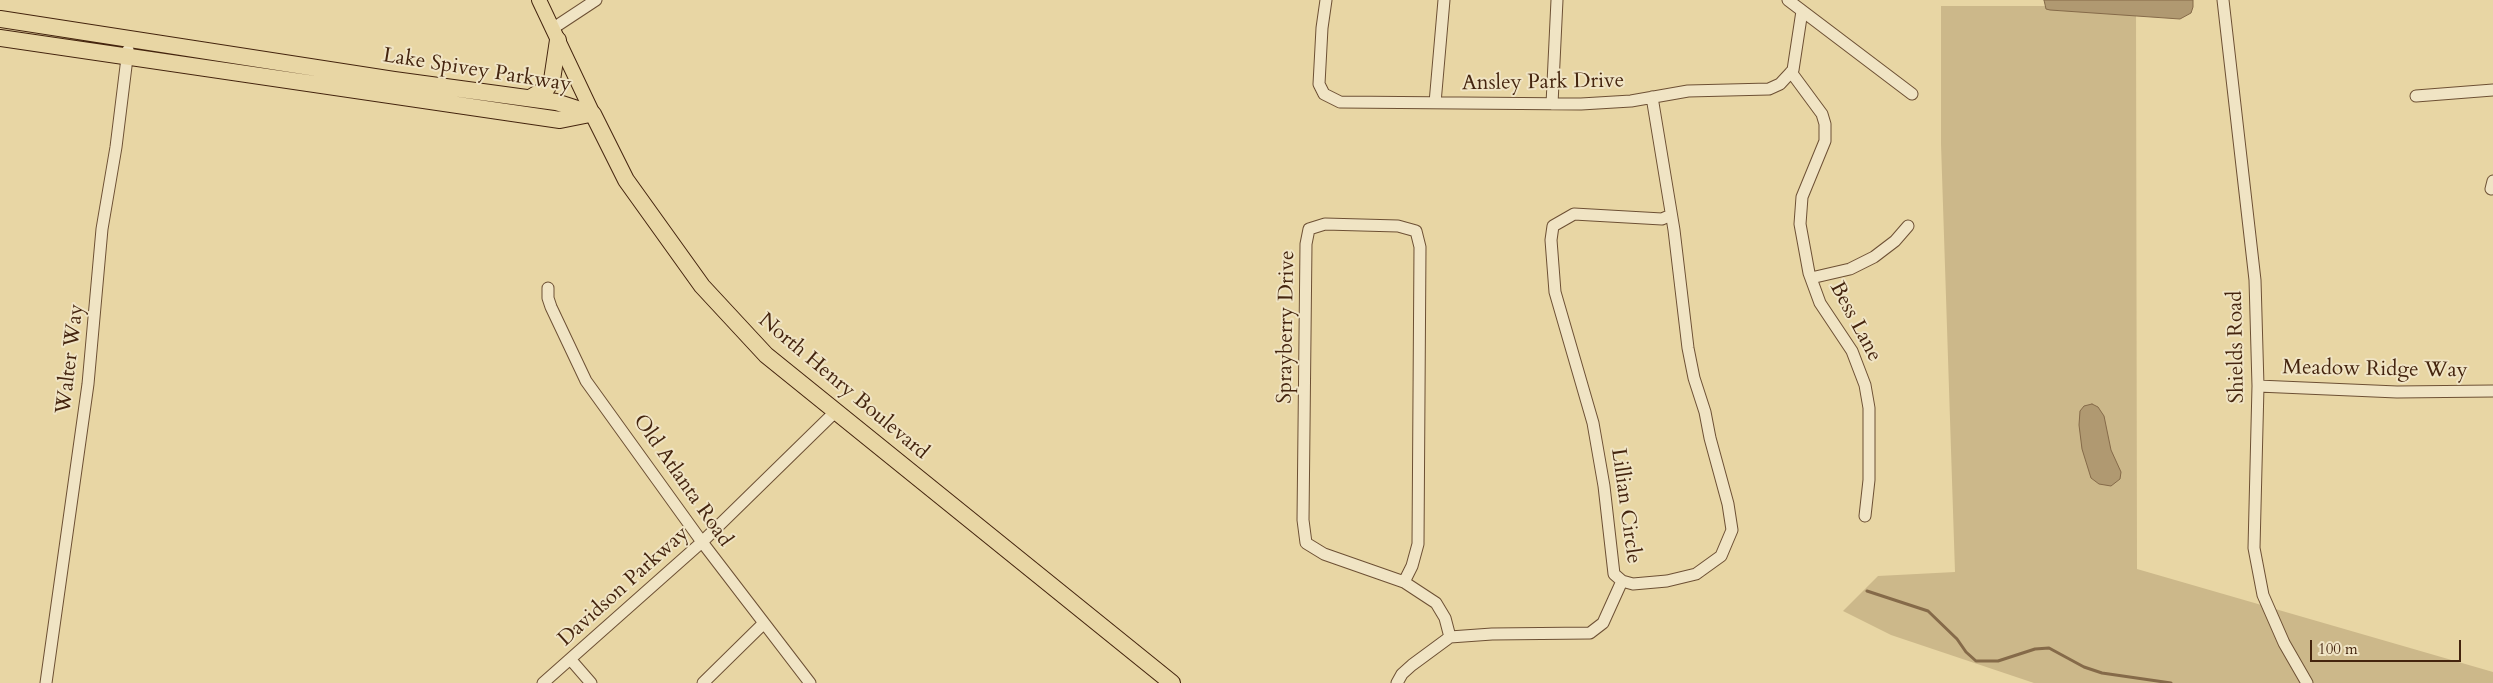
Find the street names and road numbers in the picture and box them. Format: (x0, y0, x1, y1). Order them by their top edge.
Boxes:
street label: Lake Spivey Parkway (381, 44, 573, 98)
street label: Ansley Park Drive (1462, 69, 1624, 97)
street label: Sprayberry Drive (1273, 250, 1301, 404)
street label: Bess Lane (1824, 278, 1886, 366)
street label: Shields Road (2223, 290, 2251, 404)
street label: Walter Way (52, 303, 90, 415)
street label: North Henry Boulevard (753, 308, 933, 466)
street label: Meadow Ridge Way (2282, 356, 2468, 384)
street label: Old Atlanta Road (627, 410, 737, 552)
street label: Lillian Circle (1604, 447, 1646, 565)
street label: Davidson Parkway (553, 522, 695, 652)

